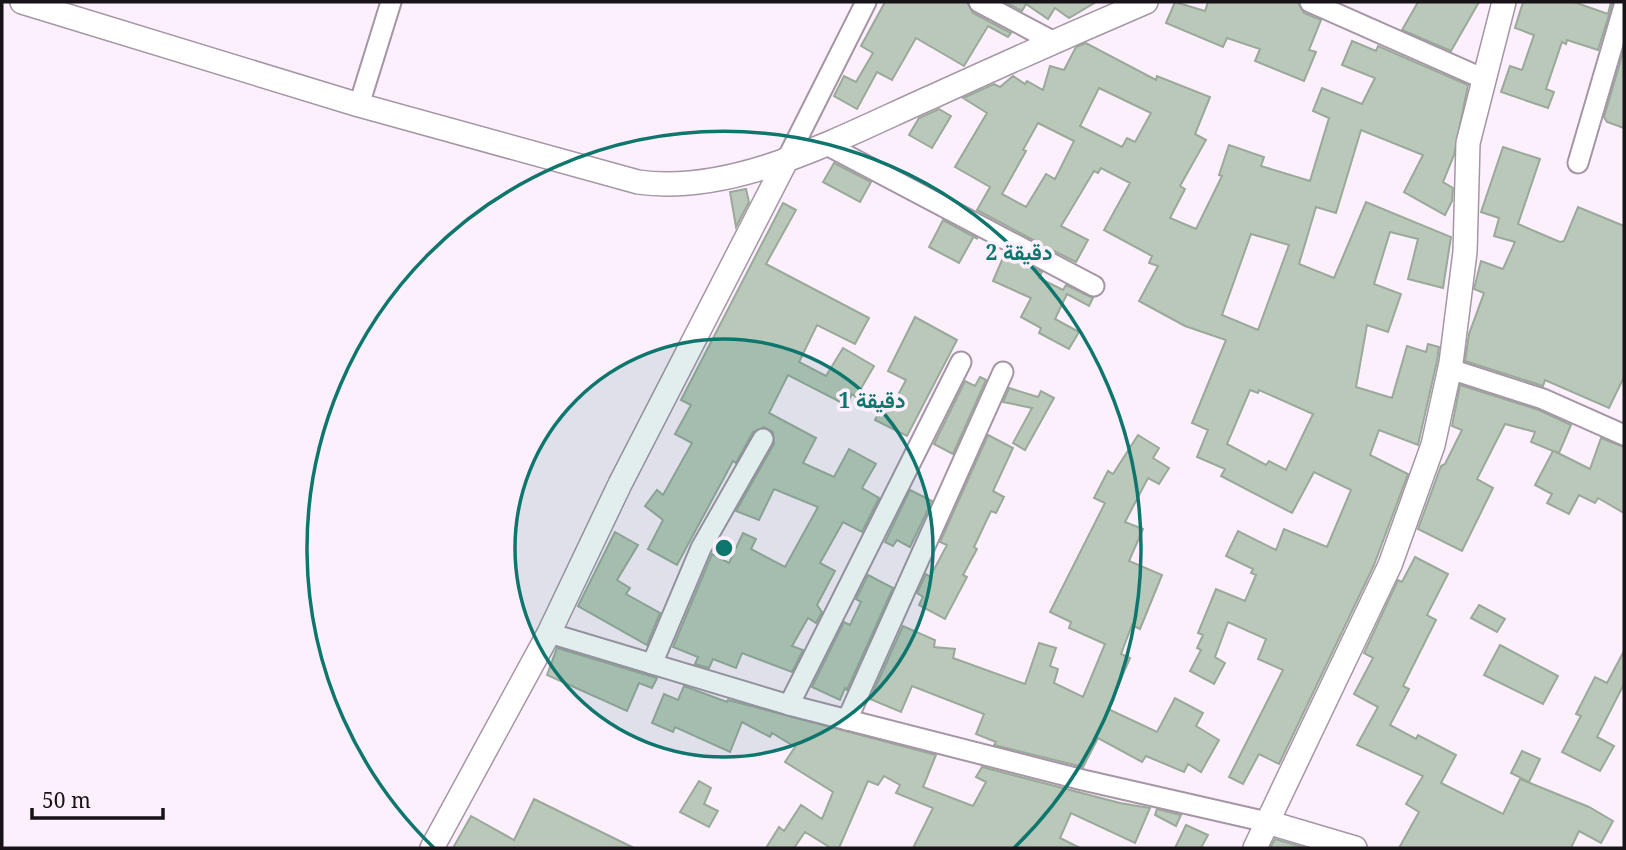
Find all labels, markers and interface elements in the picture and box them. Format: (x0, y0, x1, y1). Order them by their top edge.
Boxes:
text: 2 دقيقة (986, 238, 1052, 266)
text: 1 دقيقة (839, 386, 905, 414)
centre of rings (712, 536, 736, 560)
scale bar (32, 776, 163, 820)
text: 50 m (42, 786, 91, 814)

